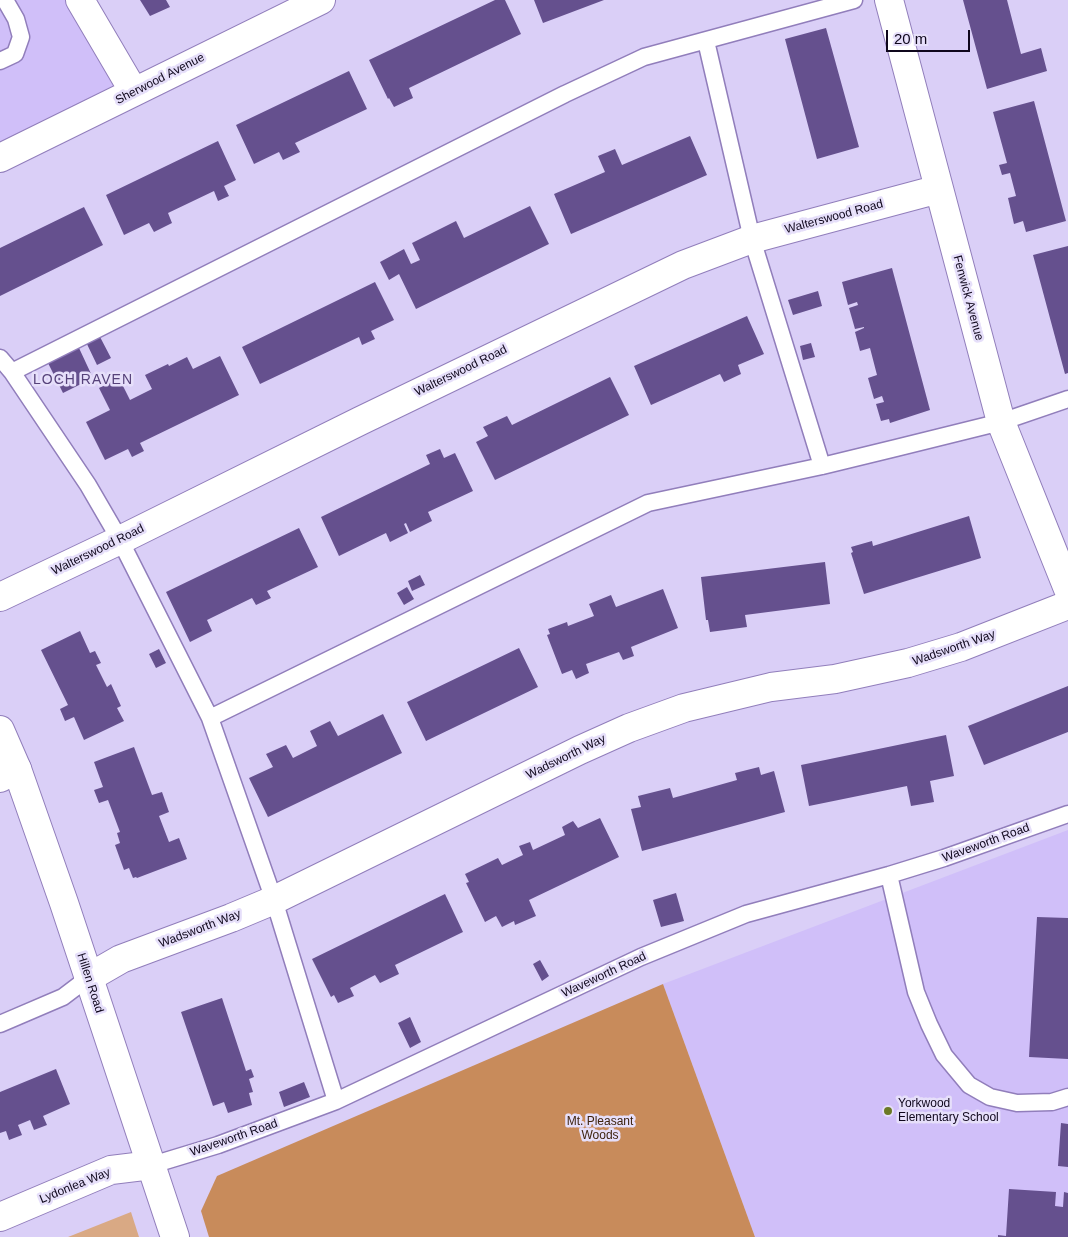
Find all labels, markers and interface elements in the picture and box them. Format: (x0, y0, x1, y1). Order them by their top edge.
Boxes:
scale bar (888, 20, 972, 52)
text: 20 m (894, 30, 927, 47)
street label: Sherwood Avenue (113, 50, 207, 108)
street label: Walterswood Road (783, 197, 885, 237)
street label: Fenwick Avenue (950, 254, 986, 342)
street label: Walterswood Road (412, 342, 510, 400)
district label: LOCH RAVEN (32, 372, 134, 388)
street label: Walterswood Road (49, 521, 147, 579)
street label: Wadsworth Way (911, 627, 997, 669)
street label: Wadsworth Way (524, 732, 608, 782)
street label: Waveworth Road (941, 821, 1031, 865)
street label: Wadsworth Way (157, 907, 243, 951)
street label: Waveworth Road (559, 949, 649, 1001)
street label: Hillen Road (74, 951, 106, 1015)
place label: Yorkwood Elementary School (898, 1097, 999, 1125)
marker: Yorkwood Elementary School (882, 1105, 894, 1117)
park label: Mt. Pleasant Woods (567, 1115, 633, 1143)
street label: Waveworth Road (188, 1116, 280, 1160)
street label: Lydonlea Way (37, 1165, 113, 1207)

